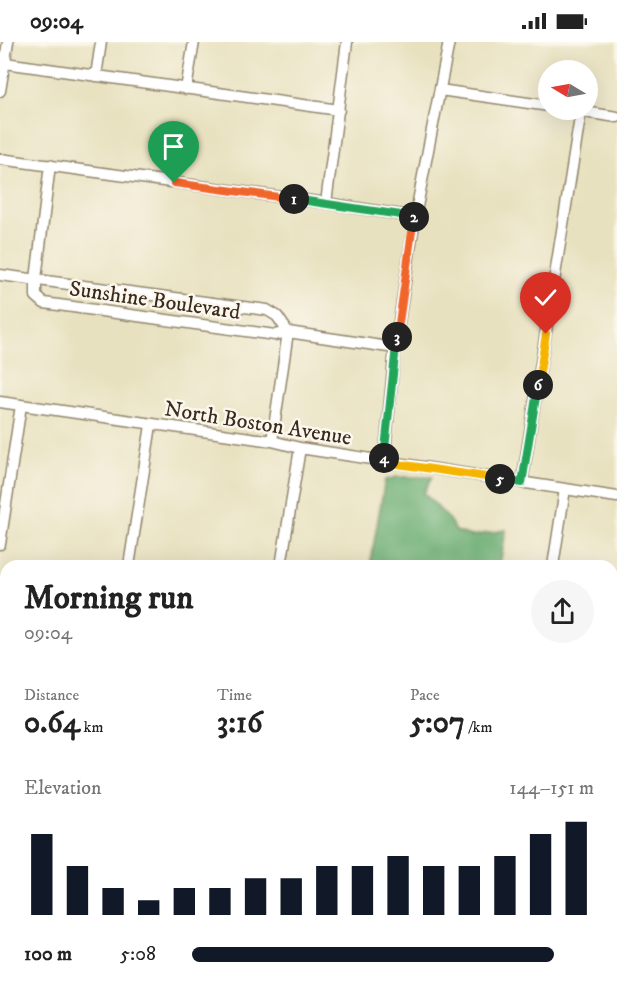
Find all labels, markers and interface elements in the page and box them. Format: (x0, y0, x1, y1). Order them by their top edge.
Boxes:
text: 09:04 (30, 8, 83, 35)
north arrow (538, 60, 598, 120)
map controls (538, 60, 598, 120)
pin (148, 121, 199, 183)
icon: arrive (157, 130, 190, 163)
pin: 1 (279, 184, 309, 214)
text: 1 (291, 189, 297, 209)
pin: 2 (399, 202, 429, 232)
text: 2 (410, 207, 418, 227)
pin (520, 272, 571, 334)
street label: Sunshine Boulevard (68, 275, 242, 326)
icon: check (529, 281, 562, 314)
pin: 3 (382, 322, 412, 352)
text: 3 (394, 327, 400, 347)
pin: 6 (523, 370, 553, 400)
text: 6 (534, 375, 542, 395)
street label: North Boston Avenue (162, 395, 353, 452)
pin: 4 (369, 443, 399, 473)
text: 4 (379, 448, 389, 468)
pin: 5 (485, 464, 515, 494)
text: 5 (496, 469, 504, 489)
text: Morning run (24, 578, 193, 619)
button: share (531, 580, 594, 643)
text: 09:04 (24, 621, 72, 646)
text: Distance (24, 685, 79, 705)
text: Time (217, 685, 252, 705)
text: Pace (410, 685, 440, 705)
text: 0.64 (24, 705, 80, 742)
text: 3:16 (217, 705, 263, 742)
text: 5:07 (410, 705, 465, 742)
text: km (80, 717, 104, 737)
text: /km (465, 717, 492, 737)
text: Elevation (24, 776, 101, 801)
text: 144–151 m (509, 776, 594, 801)
text: 100 m (24, 942, 72, 967)
text: 5:08 (120, 942, 156, 967)

